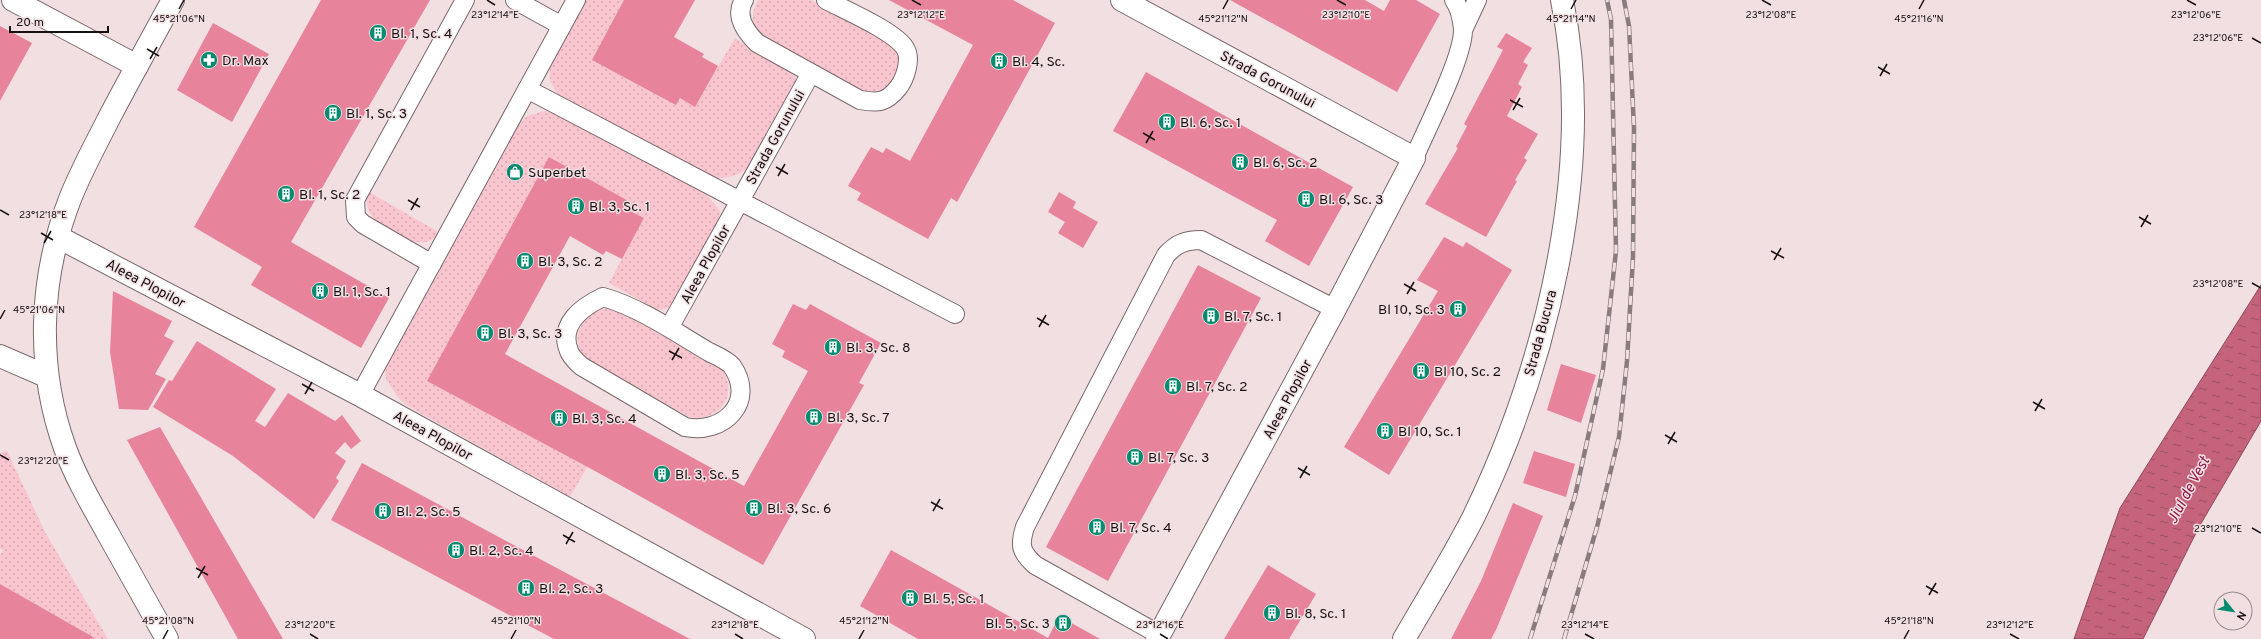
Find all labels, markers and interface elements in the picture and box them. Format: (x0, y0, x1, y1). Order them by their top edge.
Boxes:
scale bar (10, 8, 108, 34)
text: 23°12'14"E (471, 9, 519, 22)
text: 23°12'12"E (897, 9, 945, 22)
text: 23°12'10"E (1322, 9, 1370, 22)
text: 23°12'08"E (1746, 9, 1796, 22)
text: 23°12'06"E (2171, 9, 2221, 22)
text: 45°21'06"N (153, 13, 205, 26)
text: 45°21'12"N (1198, 13, 1248, 26)
text: 45°21'14"N (1546, 13, 1596, 26)
text: 45°21'16"N (1894, 13, 1944, 26)
text: 20 m (16, 15, 44, 31)
building icon: Bl. 1, Sc. 4 (368, 23, 388, 43)
place label: Bl. 1, Sc. 4 (391, 26, 453, 43)
text: 23°12'06"E (2193, 32, 2243, 45)
street label: Strada Gorunului (1217, 48, 1318, 113)
pharmacy icon: Dr. Max (199, 50, 219, 70)
building icon: Bl. 4, Sc. (989, 51, 1009, 71)
place label: Dr. Max (222, 53, 269, 70)
place label: Bl. 4, Sc. (1012, 54, 1065, 71)
street label: Strada Gorunului (743, 87, 809, 188)
building icon: Bl. 1, Sc. 3 (323, 103, 343, 123)
place label: Bl. 1, Sc. 3 (346, 106, 407, 123)
building icon: Bl. 6, Sc. 1 (1157, 112, 1177, 132)
place label: Bl. 6, Sc. 1 (1180, 115, 1241, 132)
building icon: Bl. 6, Sc. 2 (1230, 152, 1250, 172)
place label: Bl. 6, Sc. 2 (1253, 155, 1317, 172)
shop icon: Superbet (505, 162, 525, 182)
place label: Superbet (528, 165, 586, 182)
building icon: Bl. 1, Sc. 2 (276, 184, 296, 204)
place label: Bl. 1, Sc. 2 (299, 187, 360, 204)
building icon: Bl. 6, Sc. 3 (1296, 189, 1316, 209)
place label: Bl. 6, Sc. 3 (1319, 192, 1383, 209)
building icon: Bl. 3, Sc. 1 (566, 196, 586, 216)
place label: Bl. 3, Sc. 1 (589, 199, 650, 216)
text: 23°12'18"E (19, 209, 67, 222)
street label: Aleea Plopilor (678, 222, 735, 307)
building icon: Bl. 3, Sc. 2 (515, 251, 535, 271)
place label: Bl. 3, Sc. 2 (538, 254, 602, 271)
street label: Aleea Plopilor (103, 256, 188, 313)
text: 23°12'08"E (2193, 278, 2243, 291)
building icon: Bl. 1, Sc. 1 (310, 281, 330, 301)
place label: Bl. 1, Sc. 1 (333, 284, 391, 301)
street label: Strada Bucura (1522, 288, 1561, 378)
building icon: Bl 10, Sc. 3 (1448, 299, 1468, 319)
place label: Bl 10, Sc. 3 (1378, 302, 1445, 319)
text: 45°21'06"N (13, 304, 65, 317)
building icon: Bl. 7, Sc. 1 (1201, 306, 1221, 326)
place label: Bl. 7, Sc. 1 (1224, 309, 1282, 326)
building icon: Bl. 3, Sc. 3 (475, 323, 495, 343)
place label: Bl. 3, Sc. 3 (498, 326, 562, 343)
building icon: Bl. 3, Sc. 8 (823, 337, 843, 357)
place label: Bl. 3, Sc. 8 (846, 340, 910, 357)
street label: Aleea Plopilor (1260, 357, 1317, 442)
building icon: Bl 10, Sc. 2 (1411, 361, 1431, 381)
place label: Bl 10, Sc. 2 (1434, 364, 1501, 381)
building icon: Bl. 7, Sc. 2 (1163, 376, 1183, 396)
place label: Bl. 7, Sc. 2 (1186, 379, 1247, 396)
building icon: Bl. 3, Sc. 7 (804, 407, 824, 427)
street label: Aleea Plopilor (390, 408, 475, 465)
building icon: Bl. 3, Sc. 4 (549, 408, 569, 428)
place label: Bl. 3, Sc. 7 (827, 410, 890, 427)
place label: Bl. 3, Sc. 4 (572, 411, 637, 428)
building icon: Bl 10, Sc. 1 (1375, 421, 1395, 441)
place label: Bl 10, Sc. 1 (1398, 424, 1462, 441)
building icon: Bl. 7, Sc. 3 (1125, 447, 1145, 467)
place label: Bl. 7, Sc. 3 (1148, 450, 1209, 467)
water label: Jiul de Vest (2164, 453, 2215, 528)
text: 23°12'20"E (18, 455, 68, 468)
building icon: Bl. 3, Sc. 5 (652, 464, 672, 484)
place label: Bl. 3, Sc. 5 (675, 467, 740, 484)
building icon: Bl. 3, Sc. 6 (744, 498, 764, 518)
building icon: Bl. 2, Sc. 5 (373, 501, 393, 521)
place label: Bl. 3, Sc. 6 (767, 501, 831, 518)
place label: Bl. 2, Sc. 5 (396, 504, 461, 521)
building icon: Bl. 7, Sc. 4 (1087, 517, 1107, 537)
place label: Bl. 7, Sc. 4 (1110, 520, 1172, 537)
text: 23°12'10"E (2194, 523, 2242, 536)
building icon: Bl. 2, Sc. 4 (446, 540, 466, 560)
place label: Bl. 2, Sc. 4 (469, 543, 534, 560)
building icon: Bl. 2, Sc. 3 (516, 578, 536, 598)
place label: Bl. 2, Sc. 3 (539, 581, 604, 598)
building icon: Bl. 5, Sc. 1 (900, 588, 920, 608)
place label: Bl. 5, Sc. 1 (923, 591, 984, 608)
north arrow (2213, 591, 2253, 631)
building icon: Bl. 8, Sc. 1 (1262, 603, 1282, 623)
place label: Bl. 8, Sc. 1 (1285, 606, 1346, 623)
text: N (2233, 609, 2249, 622)
building icon: Bl. 5, Sc. 3 (1053, 613, 1073, 633)
text: 45°21'08"N (142, 615, 194, 628)
text: 45°21'10"N (491, 615, 541, 628)
text: 45°21'12"N (839, 615, 889, 628)
text: 45°21'18"N (1884, 615, 1934, 628)
place label: Bl. 5, Sc. 3 (985, 616, 1050, 633)
text: 23°12'20"E (285, 619, 335, 632)
text: 23°12'18"E (711, 619, 759, 632)
text: 23°12'16"E (1136, 619, 1184, 632)
text: 23°12'14"E (1561, 619, 1609, 632)
text: 23°12'12"E (1986, 619, 2034, 632)

